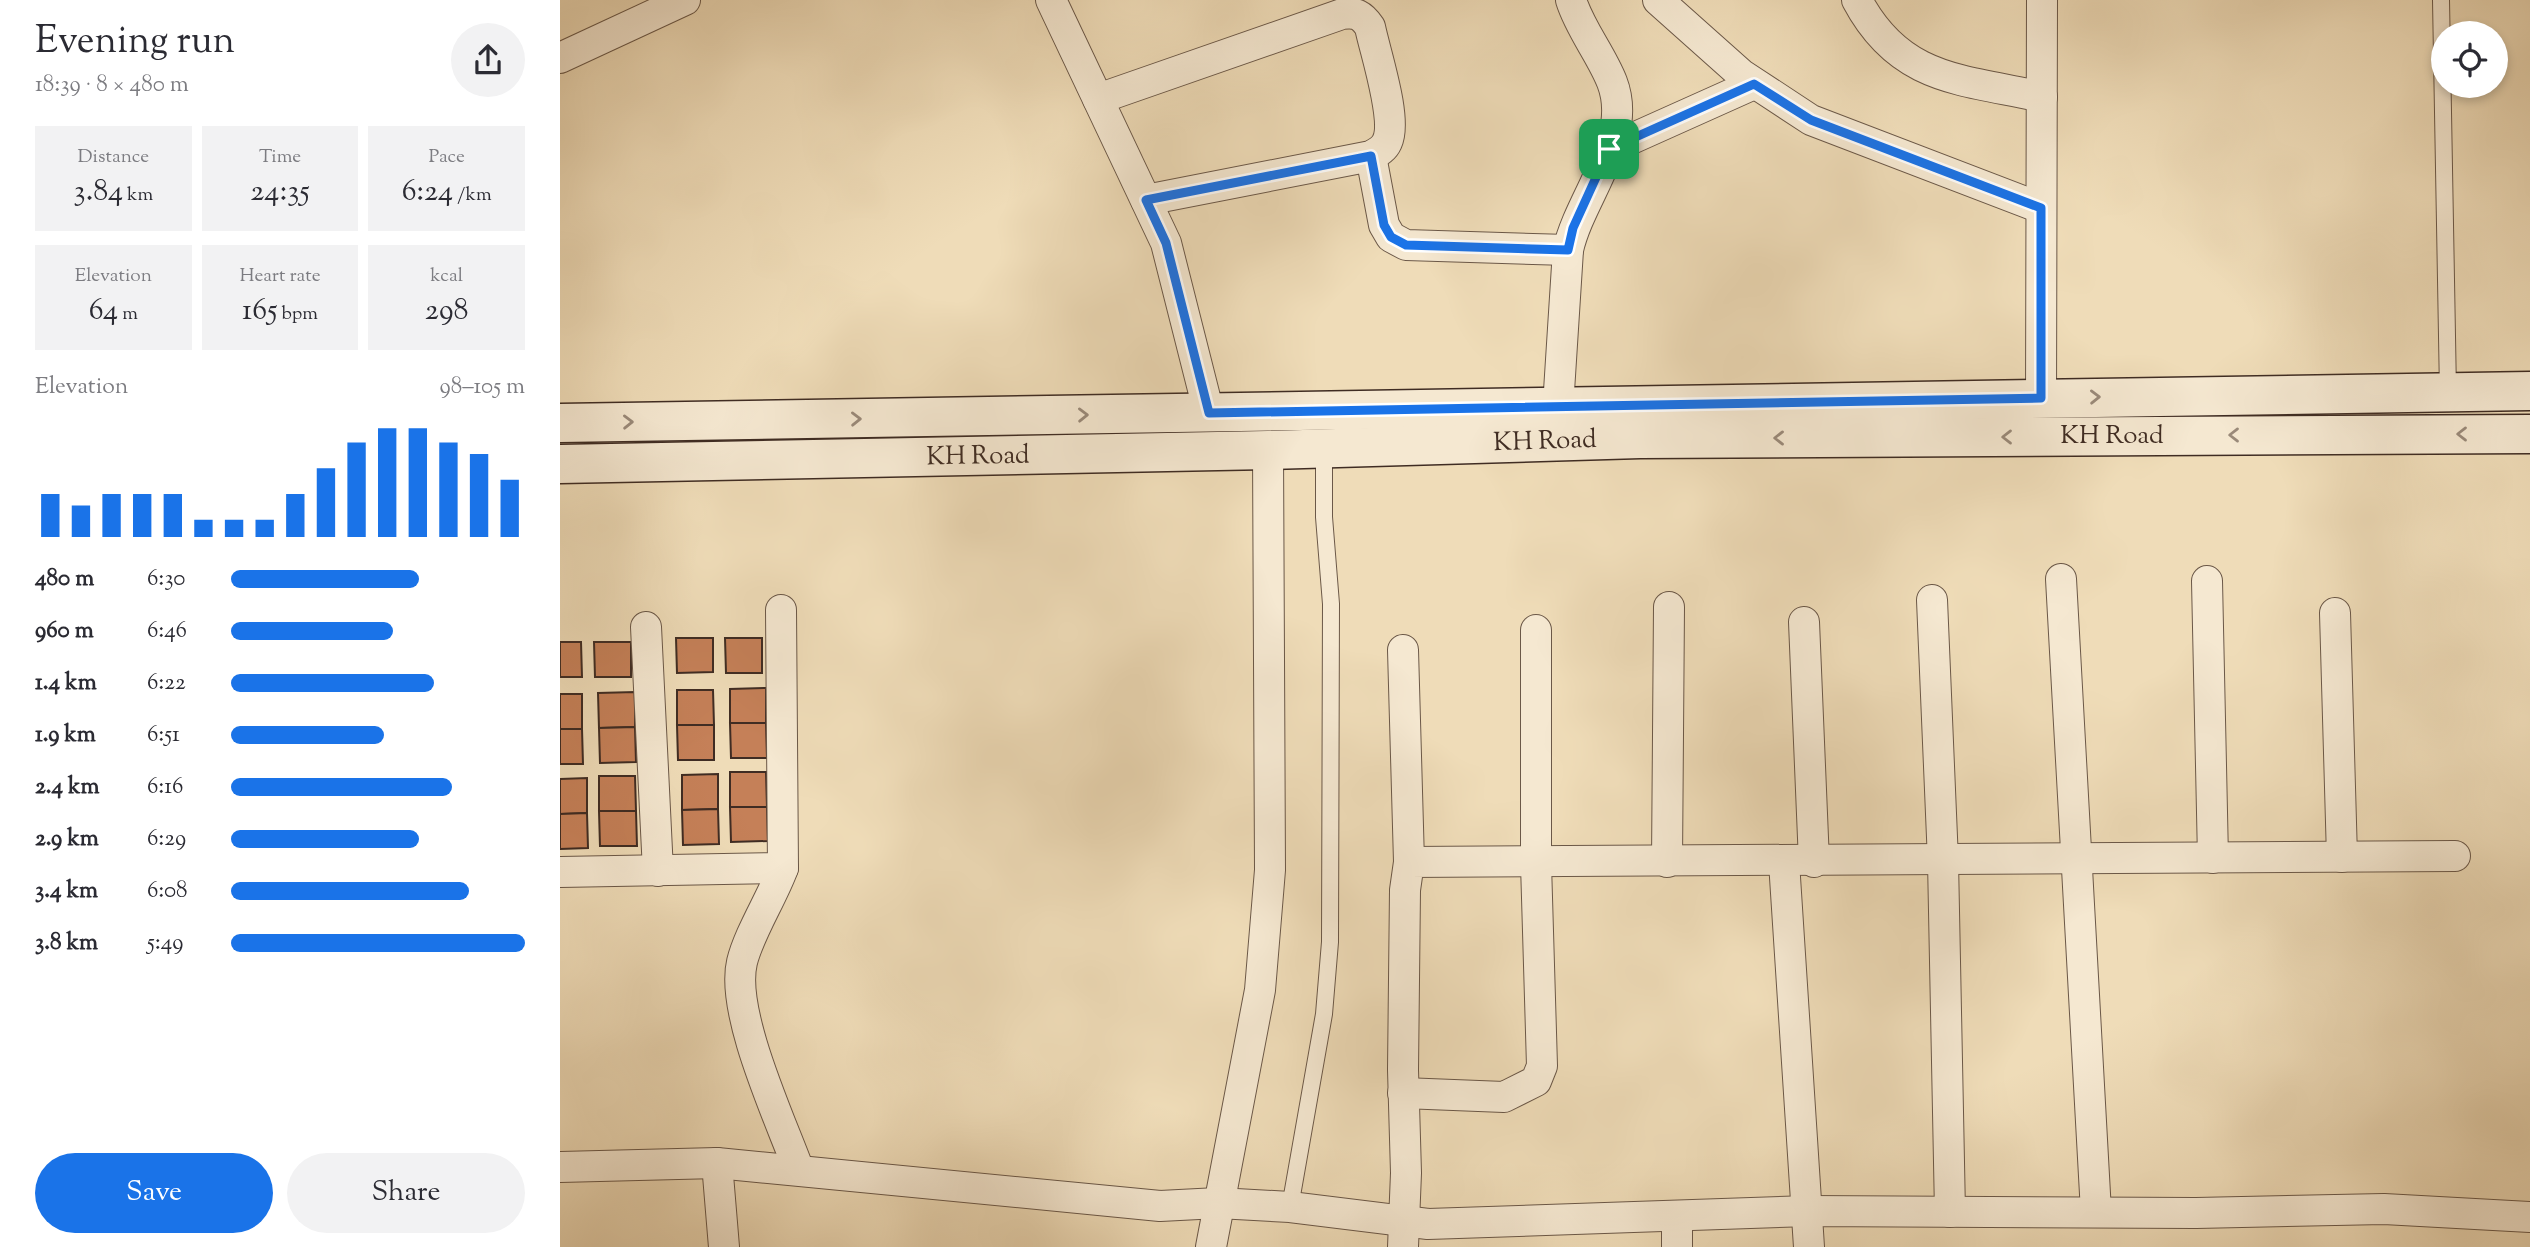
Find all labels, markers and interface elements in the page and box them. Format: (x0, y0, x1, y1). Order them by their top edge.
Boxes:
text: Evening run (35, 16, 235, 70)
map controls (2431, 21, 2508, 98)
button: locate (2431, 21, 2508, 98)
button: share (451, 23, 525, 97)
text: 18:39 · 8 × 480 m (35, 69, 189, 102)
pin (1579, 119, 1639, 179)
icon: arrive (1590, 130, 1628, 168)
text: Distance (78, 144, 149, 171)
text: Time (259, 144, 301, 171)
text: Pace (428, 144, 465, 171)
text: 3.84 (74, 171, 123, 214)
text: 24:35 (250, 171, 310, 214)
text: 6:24 (402, 171, 453, 214)
text: km (123, 182, 153, 209)
text: /km (453, 182, 492, 209)
text: Elevation (75, 263, 152, 290)
text: Heart rate (239, 263, 321, 290)
text: kcal (430, 263, 463, 290)
text: 64 (89, 290, 118, 333)
text: 165 (242, 290, 277, 333)
text: 298 (425, 290, 468, 333)
text: m (118, 301, 138, 328)
text: bpm (277, 301, 318, 328)
text: Elevation (35, 371, 128, 404)
text: 98–105 m (440, 371, 525, 404)
one-way arrow (2089, 390, 2100, 405)
one-way arrow (1078, 407, 1089, 423)
one-way arrow (850, 411, 861, 426)
one-way arrow (623, 414, 634, 430)
street label: KH Road (2060, 418, 2164, 455)
street label: KH Road (1493, 422, 1598, 462)
one-way arrow (2456, 426, 2467, 442)
one-way arrow (2229, 427, 2239, 443)
one-way arrow (2001, 429, 2012, 445)
one-way arrow (1774, 430, 1784, 446)
street label: KH Road (926, 438, 1030, 476)
text: 480 m (35, 563, 94, 596)
text: 6:30 (147, 563, 185, 596)
text: 960 m (35, 615, 94, 648)
text: 6:46 (147, 615, 187, 648)
text: 1.4 km (35, 667, 97, 700)
text: 6:22 (147, 667, 186, 700)
text: 1.9 km (35, 719, 96, 752)
text: 6:51 (147, 719, 180, 752)
text: 2.4 km (35, 771, 100, 804)
text: 6:16 (147, 771, 183, 804)
text: 2.9 km (35, 823, 99, 856)
text: 6:29 (147, 823, 186, 856)
text: 3.4 km (35, 875, 98, 908)
text: 6:08 (147, 875, 188, 908)
text: 3.8 km (35, 927, 98, 960)
text: 5:49 (147, 927, 183, 960)
button: Save (35, 1153, 273, 1233)
button: Share (287, 1153, 525, 1233)

